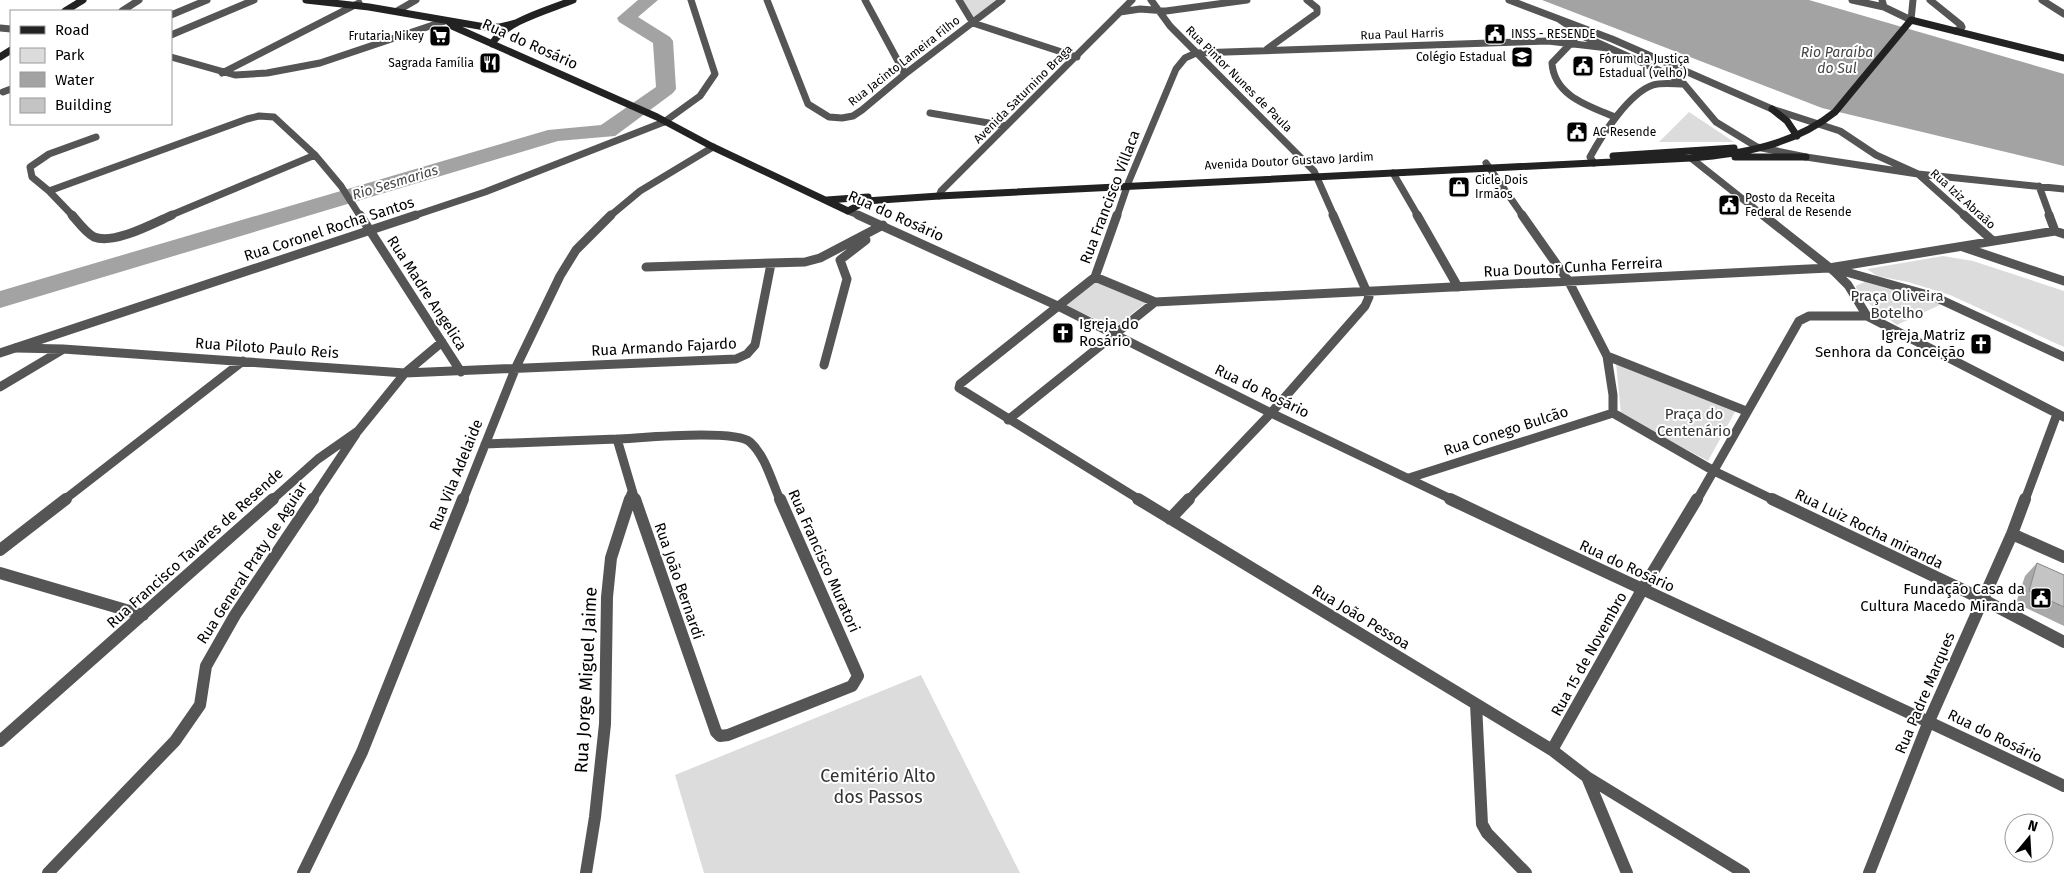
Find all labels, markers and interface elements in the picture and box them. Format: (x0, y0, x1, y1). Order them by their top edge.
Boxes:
legend (10, 10, 172, 125)
street label: Rua Jacinto Lameira Filho (845, 13, 963, 109)
street label: Rua do Rosário (479, 15, 581, 73)
text: Road (55, 21, 90, 39)
public building icon: INSS - RESENDE (1483, 22, 1507, 46)
street label: Rua Pintor Nunes de Paula (1183, 23, 1295, 135)
supermarket icon: Frutaria Nikey (428, 24, 452, 48)
street label: Rua Paul Harris (1360, 26, 1444, 42)
place label: INSS - RESENDE (1511, 27, 1596, 41)
place label: Frutaria Nikey (348, 29, 424, 43)
street label: Avenida Saturnino Braga (971, 42, 1075, 146)
water label: Rio Paraíba do Sul (1801, 44, 1873, 77)
school or university icon: Colégio Estadual (1510, 45, 1534, 69)
text: Park (55, 46, 85, 64)
place label: Colégio Estadual (1416, 50, 1506, 64)
restaurant icon: Sagrada Família (478, 51, 502, 75)
place label: Fórum da Justiça Estadual (velho) (1599, 52, 1690, 80)
public building icon: Fórum da Justiça Estadual (velho) (1571, 54, 1595, 78)
place label: Sagrada Família (388, 56, 474, 70)
text: Water (55, 71, 94, 89)
text: Building (55, 96, 111, 114)
public building icon: AC Resende (1565, 120, 1589, 144)
place label: AC Resende (1593, 125, 1656, 139)
street label: Rua Francisco Villaca (1076, 128, 1144, 266)
street label: Avenida Doutor Gustavo Jardim (1204, 150, 1374, 172)
water label: Rio Sesmarias (350, 161, 441, 204)
street label: Rua Iziz Abraão (1928, 166, 1998, 232)
place label: Cicle Dois Irmãos (1475, 173, 1528, 201)
shop icon: Cicle Dois Irmãos (1447, 175, 1471, 199)
street label: Rua do Rosário (845, 187, 947, 245)
place label: Posto da Receita Federal de Resende (1745, 191, 1851, 219)
street label: Rua Coronel Rocha Santos (242, 193, 416, 265)
public building icon: Posto da Receita Federal de Resende (1717, 193, 1741, 217)
street label: Rua Madre Angelica (383, 232, 471, 354)
street label: Rua Doutor Cunha Ferreira (1483, 253, 1663, 281)
park label: Praça Oliveira Botelho (1850, 287, 1944, 322)
place label: Igreja do Rosário (1079, 315, 1139, 350)
church icon: Igreja do Rosário (1051, 321, 1075, 345)
place label: Igreja Matriz Senhora da Conceição (1815, 326, 1965, 361)
church icon: Igreja Matriz Senhora da Conceição (1969, 332, 1993, 356)
street label: Rua Piloto Paulo Reis (195, 334, 339, 362)
street label: Rua Armando Fajardo (591, 334, 737, 360)
street label: Rua do Rosário (1212, 360, 1312, 422)
street label: Rua Conego Bulcão (1441, 402, 1571, 460)
park label: Praça do Centenário (1657, 405, 1731, 440)
street label: Rua Vila Adelaide (425, 417, 487, 533)
street label: Rua Francisco Tavares de Resende (103, 464, 287, 632)
street label: Rua General Praty de Aguiar (193, 479, 311, 647)
street label: Rua Luiz Rocha miranda (1792, 485, 1946, 573)
street label: Rua Francisco Muratori (784, 487, 864, 635)
street label: Rua João Bernardi (651, 520, 707, 642)
street label: Rua do Rosário (1576, 536, 1678, 596)
place label: Fundação Casa da Cultura Macedo Miranda (1860, 580, 2025, 615)
street label: Rua João Pessoa (1309, 581, 1413, 653)
street label: Rua Jorge Miguel Jaime (570, 586, 602, 774)
public building icon: Fundação Casa da Cultura Macedo Miranda (2029, 586, 2053, 610)
street label: Rua 15 de Novembro (1547, 589, 1631, 719)
street label: Rua Padre Marques (1891, 629, 1959, 757)
street label: Rua do Rosário (1945, 705, 2045, 767)
park label: Cemitério Alto dos Passos (820, 765, 936, 808)
north arrow (2004, 813, 2054, 863)
text: N (2026, 817, 2040, 836)

